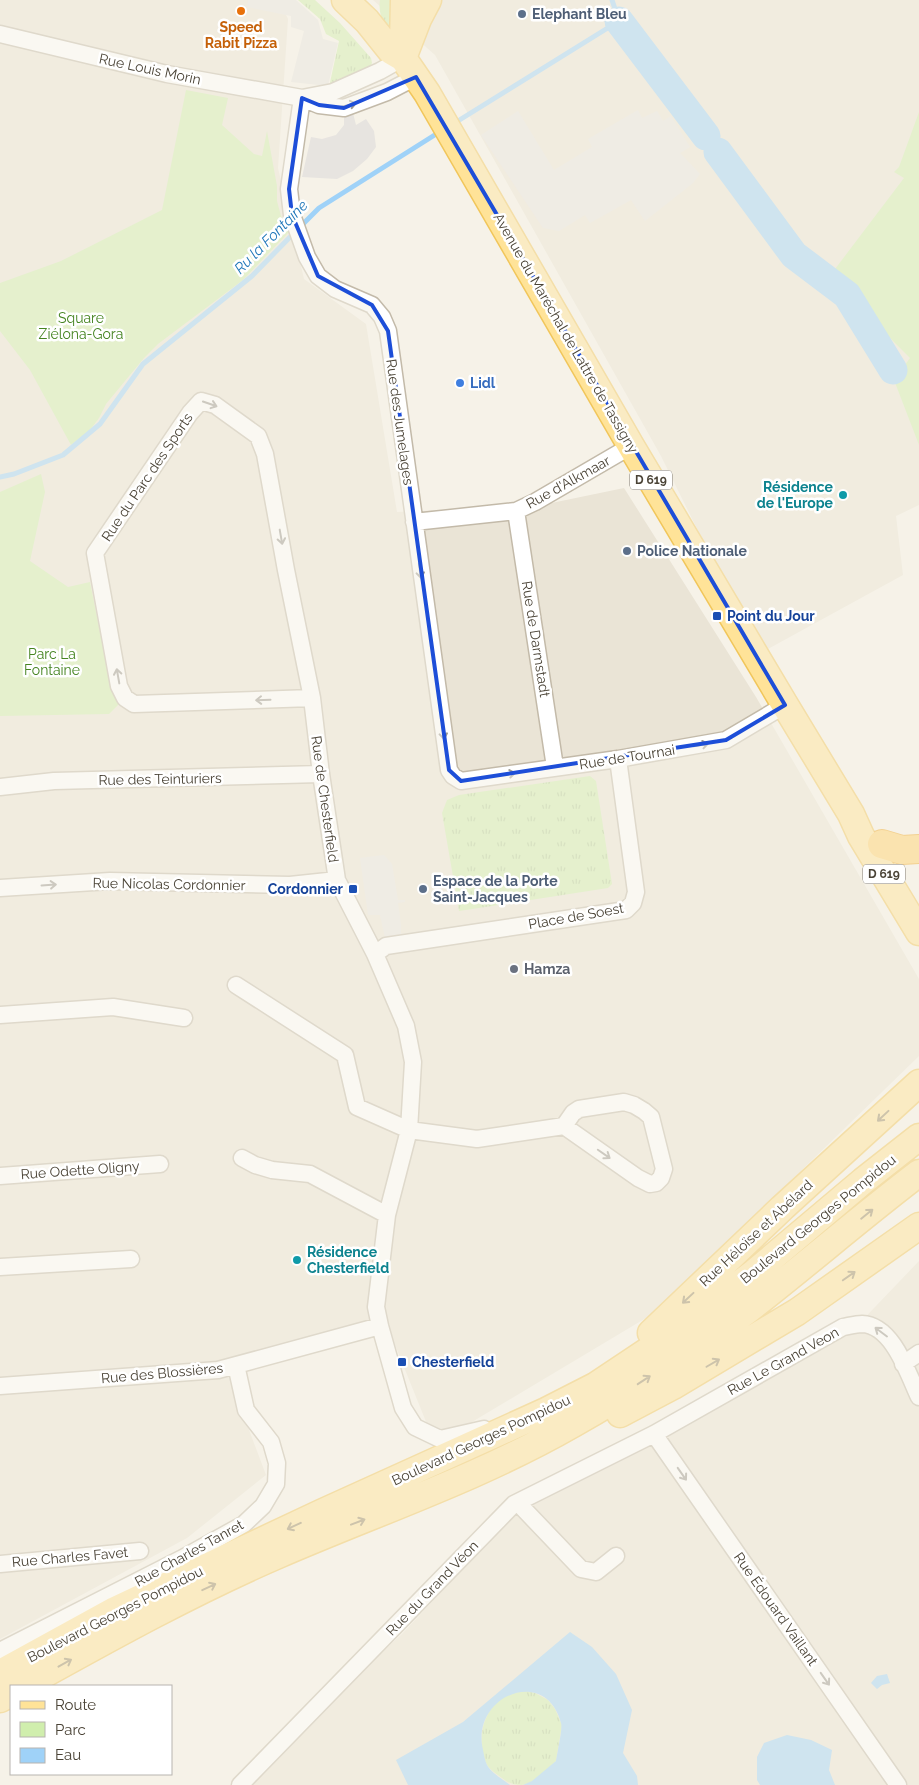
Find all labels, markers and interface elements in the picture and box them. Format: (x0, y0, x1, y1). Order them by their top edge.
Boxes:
marker: Speed Rabit Pizza (235, 5, 247, 17)
place label: Elephant Bleu (532, 6, 627, 22)
marker: Elephant Bleu (516, 8, 528, 20)
place label: Speed Rabit Pizza (205, 19, 277, 51)
street label: Rue Louis Morin (98, 50, 202, 88)
one-way arrow (340, 100, 356, 109)
water label: Ru la Fontaine (231, 197, 311, 277)
street label: Avenue du Maréchal de Lattre de Tassigny (491, 210, 642, 456)
park label: Square Ziélona-Gora (39, 310, 123, 342)
street label: Rue des Jumelages (383, 358, 417, 486)
place label: Lidl (470, 375, 496, 391)
marker: Lidl (454, 377, 466, 389)
one-way arrow (201, 400, 217, 409)
street label: Rue du Parc des Sports (98, 410, 196, 544)
street label: Rue d'Alkmaar (523, 452, 613, 512)
road number: D 619 (630, 470, 672, 490)
place label: Résidence de l'Europe (757, 479, 834, 511)
marker: Résidence de l'Europe (837, 489, 849, 501)
one-way arrow (276, 529, 286, 545)
place label: Police Nationale (637, 543, 748, 559)
marker: Police Nationale (621, 545, 633, 557)
one-way arrow (416, 562, 426, 578)
street label: Rue de Darmstadt (519, 580, 553, 699)
place label: Point du Jour (727, 608, 815, 624)
marker: Point du Jour (711, 610, 723, 622)
park label: Parc La Fontaine (24, 646, 80, 678)
one-way arrow (112, 669, 122, 685)
one-way arrow (255, 695, 272, 705)
one-way arrow (438, 723, 448, 739)
street label: Rue de Chesterfield (308, 735, 342, 863)
one-way arrow (693, 740, 709, 750)
street label: Rue de Tournai (578, 742, 676, 772)
one-way arrow (500, 769, 516, 779)
street label: Rue des Teinturiers (98, 770, 222, 788)
road number: D 619 (863, 864, 905, 884)
place label: Espace de la Porte Saint-Jacques (433, 873, 558, 905)
street label: Rue Nicolas Cordonnier (92, 875, 246, 893)
one-way arrow (40, 881, 56, 890)
place label: Cordonnier (268, 881, 344, 897)
marker: Cordonnier (347, 883, 359, 895)
marker: Espace de la Porte Saint-Jacques (417, 883, 429, 895)
street label: Place de Soest (527, 900, 625, 932)
place label: Hamza (524, 961, 570, 977)
marker: Hamza (508, 963, 520, 975)
one-way arrow (877, 1110, 890, 1122)
one-way arrow (597, 1149, 611, 1159)
street label: Boulevard Georges Pompidou (737, 1151, 899, 1287)
street label: Rue Odette Oligny (20, 1158, 140, 1182)
street label: Rue Héloïse et Abélard (696, 1177, 816, 1289)
one-way arrow (861, 1209, 874, 1220)
place label: Résidence Chesterfield (307, 1244, 389, 1276)
marker: Résidence Chesterfield (291, 1254, 303, 1266)
one-way arrow (842, 1271, 856, 1281)
one-way arrow (681, 1292, 694, 1304)
street label: Rue Le Grand Veon (725, 1324, 841, 1398)
one-way arrow (874, 1327, 887, 1338)
place label: Chesterfield (412, 1354, 494, 1370)
marker: Chesterfield (396, 1356, 408, 1368)
one-way arrow (705, 1358, 719, 1368)
street label: Rue des Blossières (100, 1360, 224, 1386)
one-way arrow (637, 1375, 651, 1385)
street label: Boulevard Georges Pompidou (389, 1392, 573, 1488)
one-way arrow (677, 1467, 687, 1481)
street label: Rue Charles Tanret (132, 1516, 246, 1590)
one-way arrow (350, 1517, 365, 1526)
one-way arrow (287, 1522, 302, 1531)
street label: Rue du Grand Véon (383, 1537, 481, 1639)
street label: Rue Charles Favet (11, 1544, 129, 1570)
street label: Rue Édouard Vaillant (731, 1549, 822, 1669)
street label: Boulevard Georges Pompidou (24, 1563, 206, 1665)
one-way arrow (201, 1581, 216, 1591)
one-way arrow (58, 1657, 72, 1667)
one-way arrow (820, 1672, 830, 1686)
legend (10, 1685, 172, 1775)
text: Route (55, 1696, 96, 1714)
text: Parc (55, 1721, 86, 1739)
text: Eau (55, 1746, 81, 1764)

